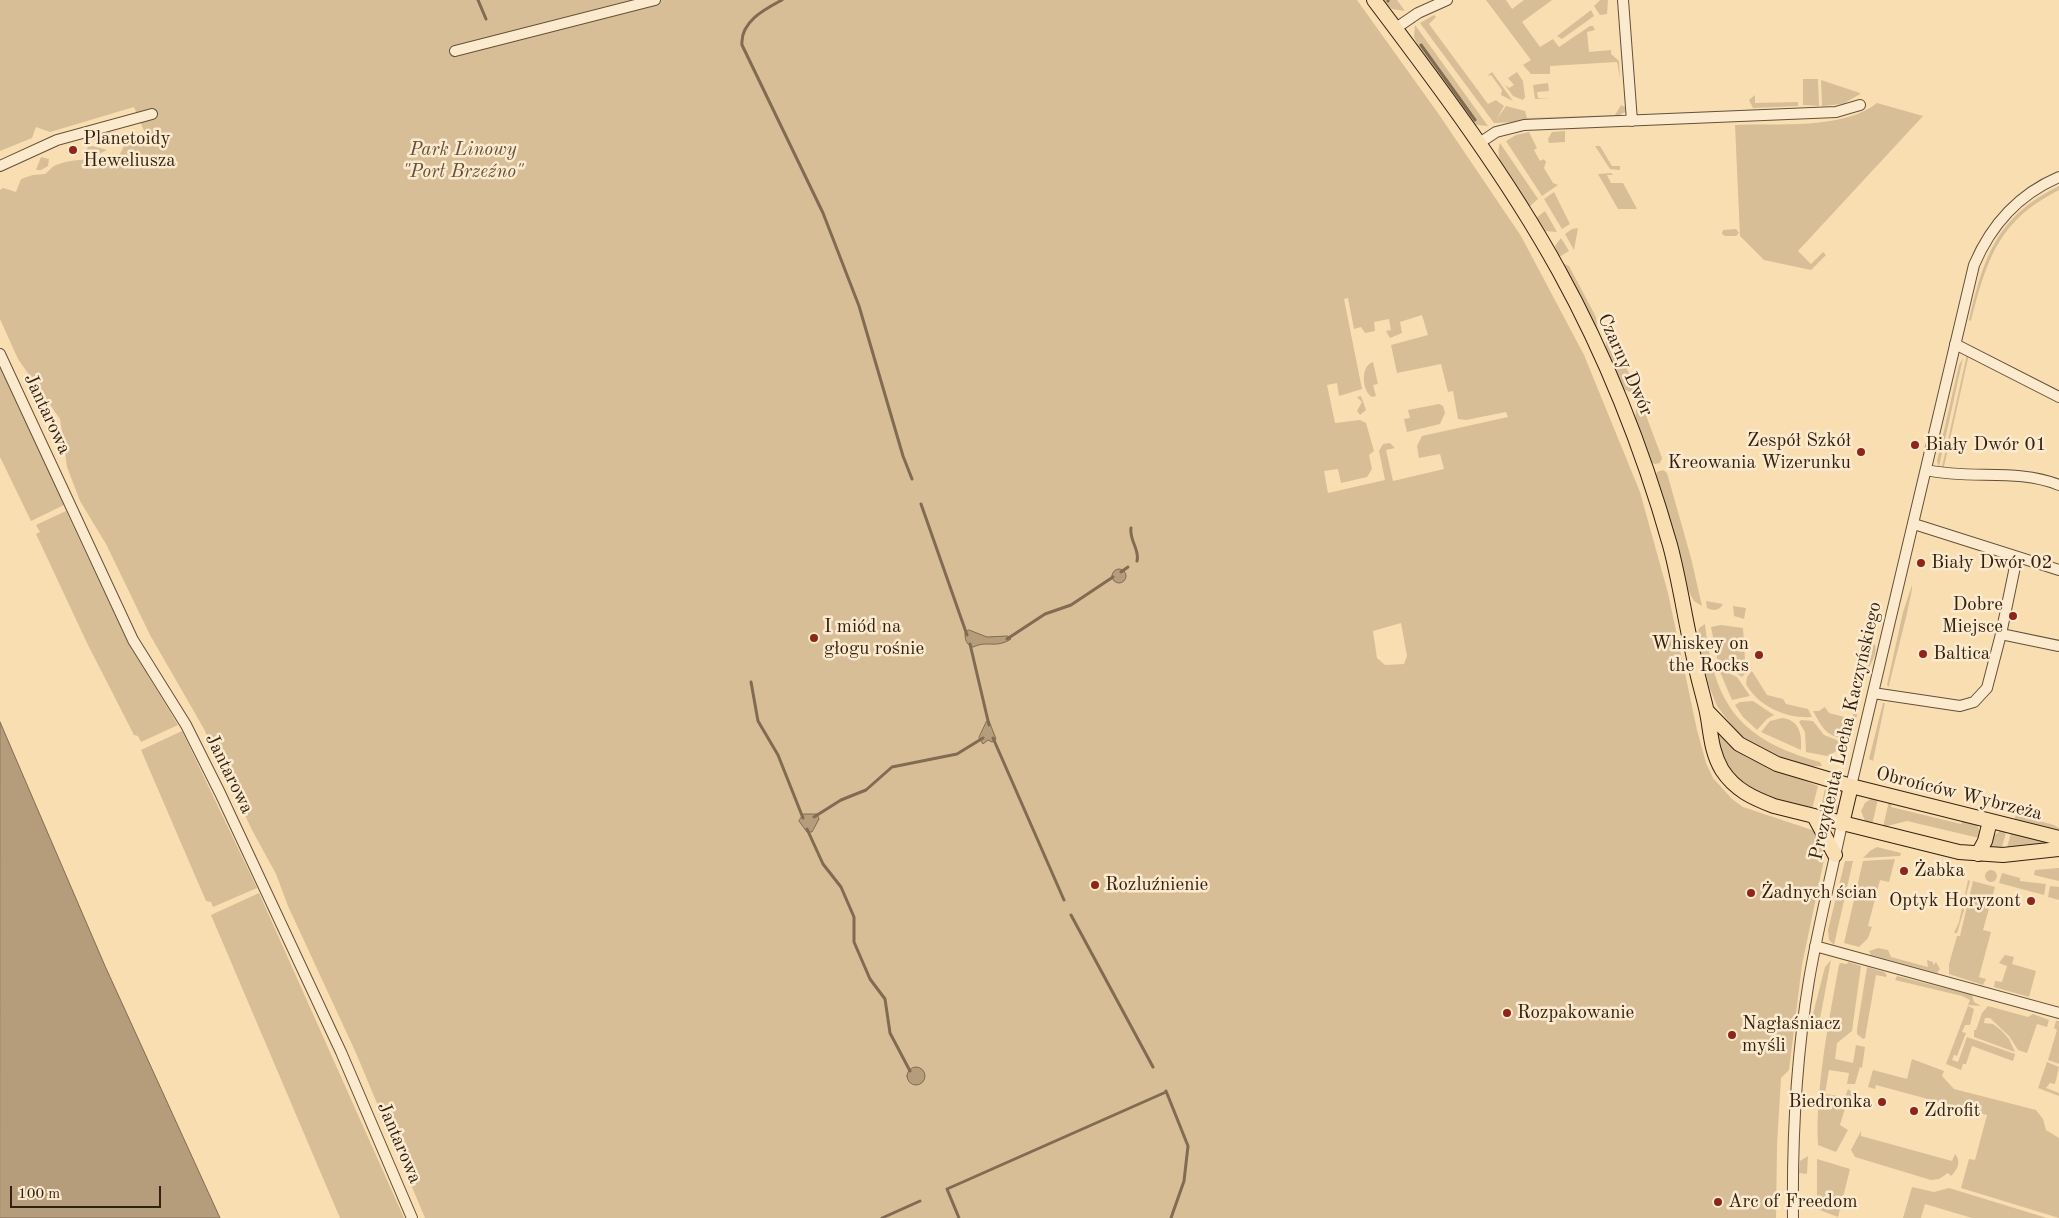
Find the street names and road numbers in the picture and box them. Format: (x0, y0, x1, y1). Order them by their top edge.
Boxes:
street label: Czarny Dwór (1592, 310, 1658, 420)
street label: Jantarowa (18, 370, 76, 458)
street label: Prezydenta Lecha Kaczyńskiego (1805, 600, 1887, 862)
street label: Jantarowa (200, 730, 258, 818)
street label: Obrońców Wybrzeża (1873, 762, 2045, 826)
street label: Jantarowa (372, 1099, 426, 1187)

